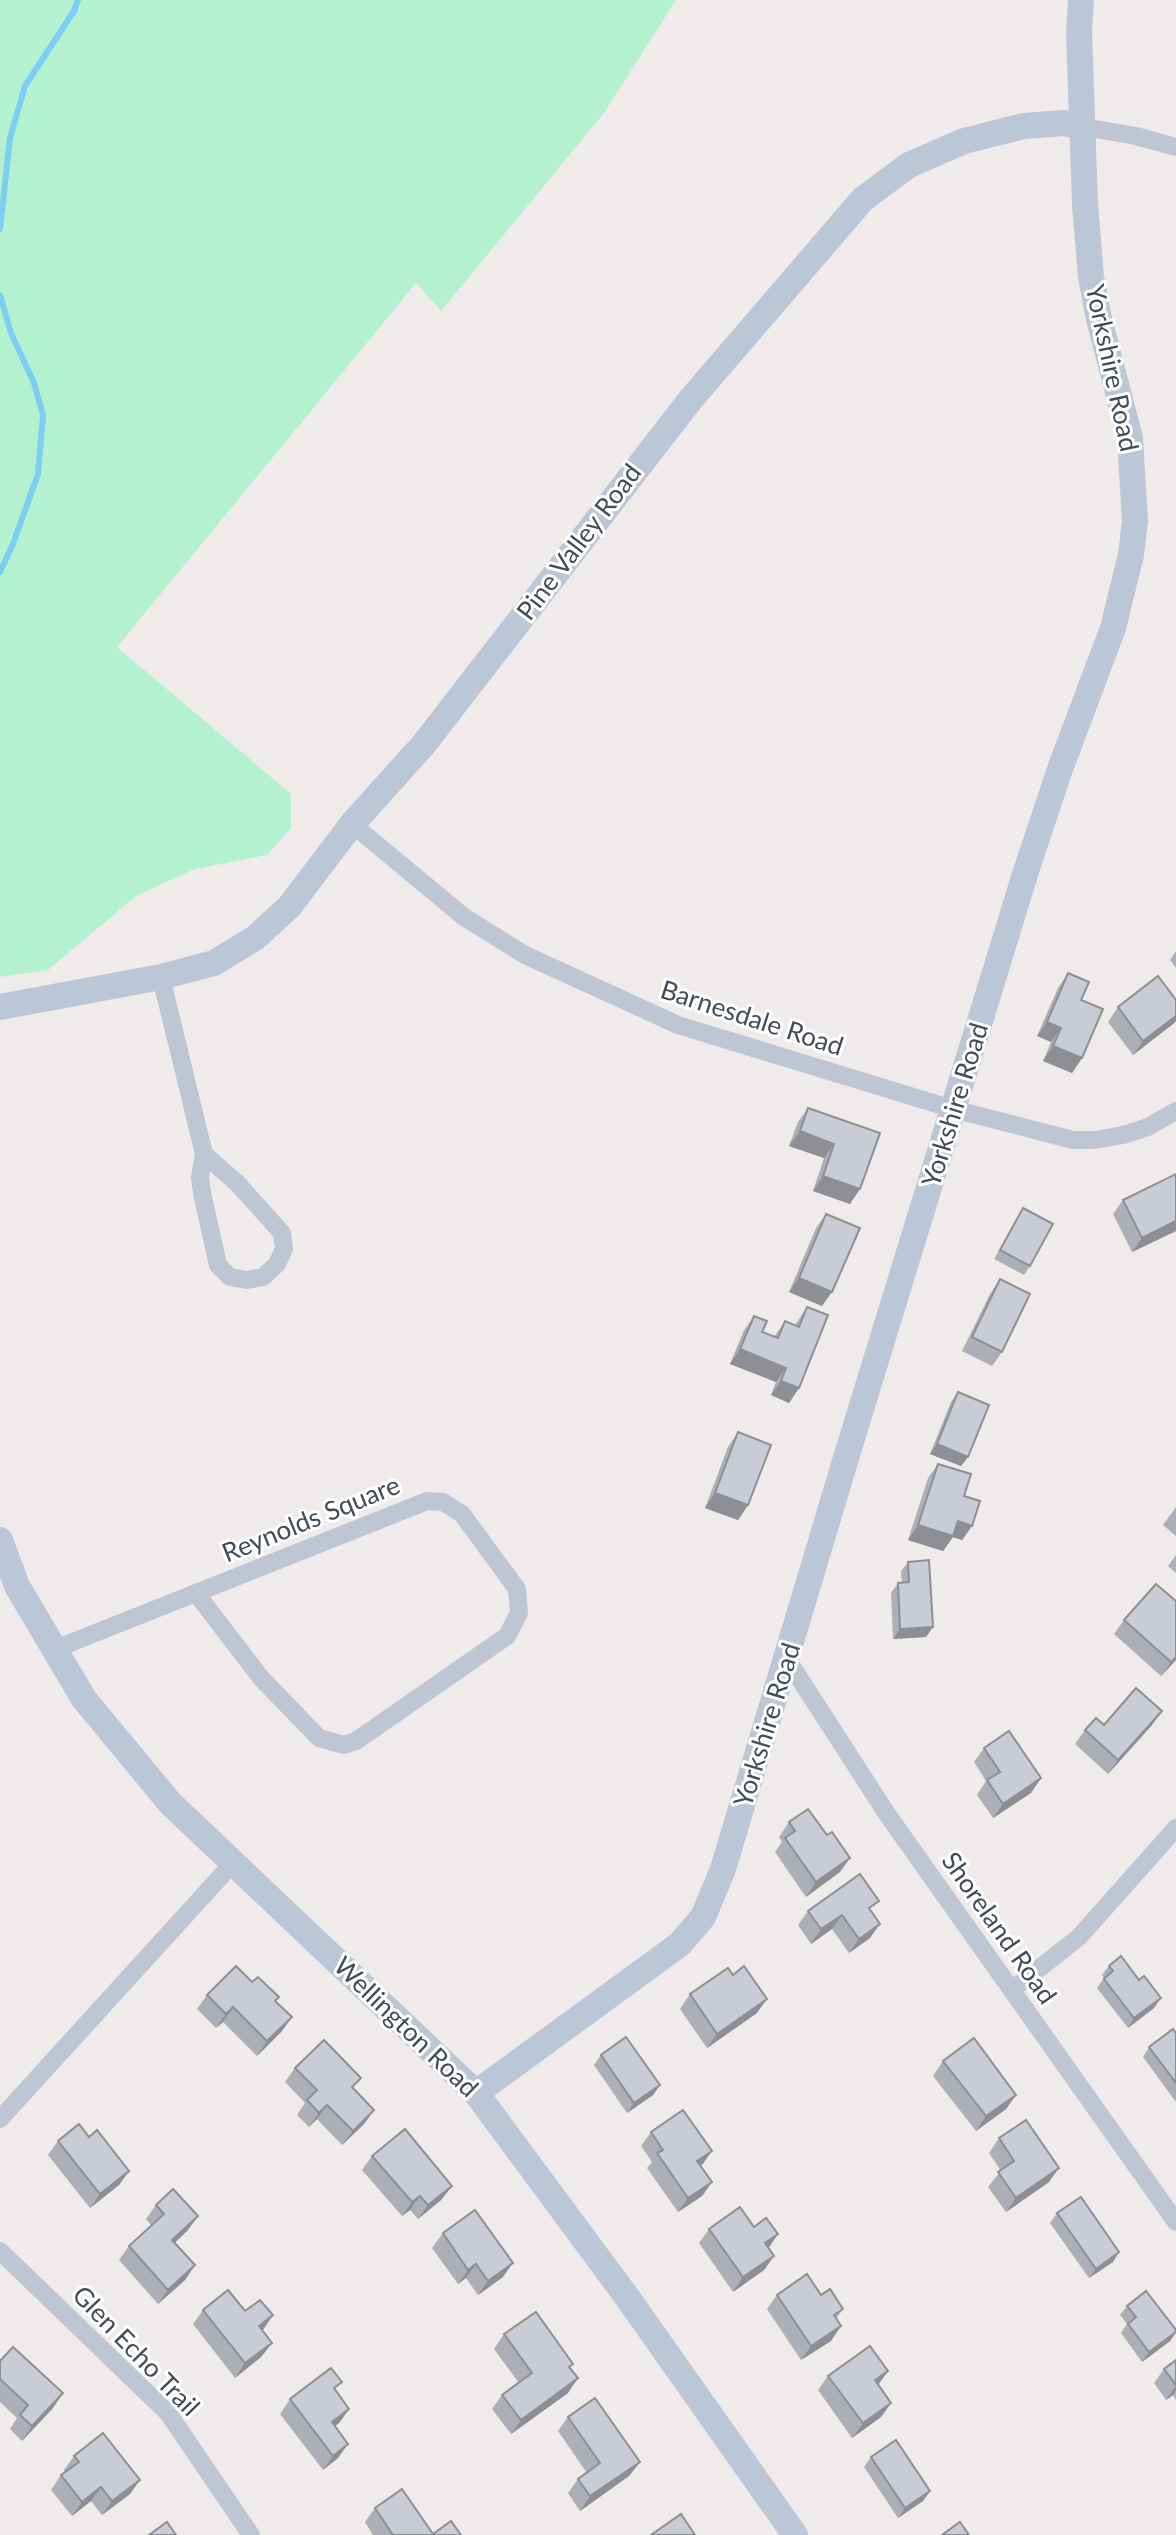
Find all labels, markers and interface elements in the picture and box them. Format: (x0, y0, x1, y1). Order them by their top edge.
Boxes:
street label: Yorkshire Road (1080, 281, 1146, 454)
street label: Pine Valley Road (509, 457, 647, 626)
street label: Barnesdale Road (657, 972, 848, 1062)
street label: Yorkshire Road (914, 1019, 994, 1191)
street label: Reynolds Square (217, 1468, 404, 1568)
street label: Yorkshire Road (726, 1639, 806, 1811)
street label: Shoreland Road (936, 1845, 1064, 2010)
street label: Wellington Road (328, 1949, 486, 2103)
street label: Glen Echo Trail (67, 2278, 207, 2422)

